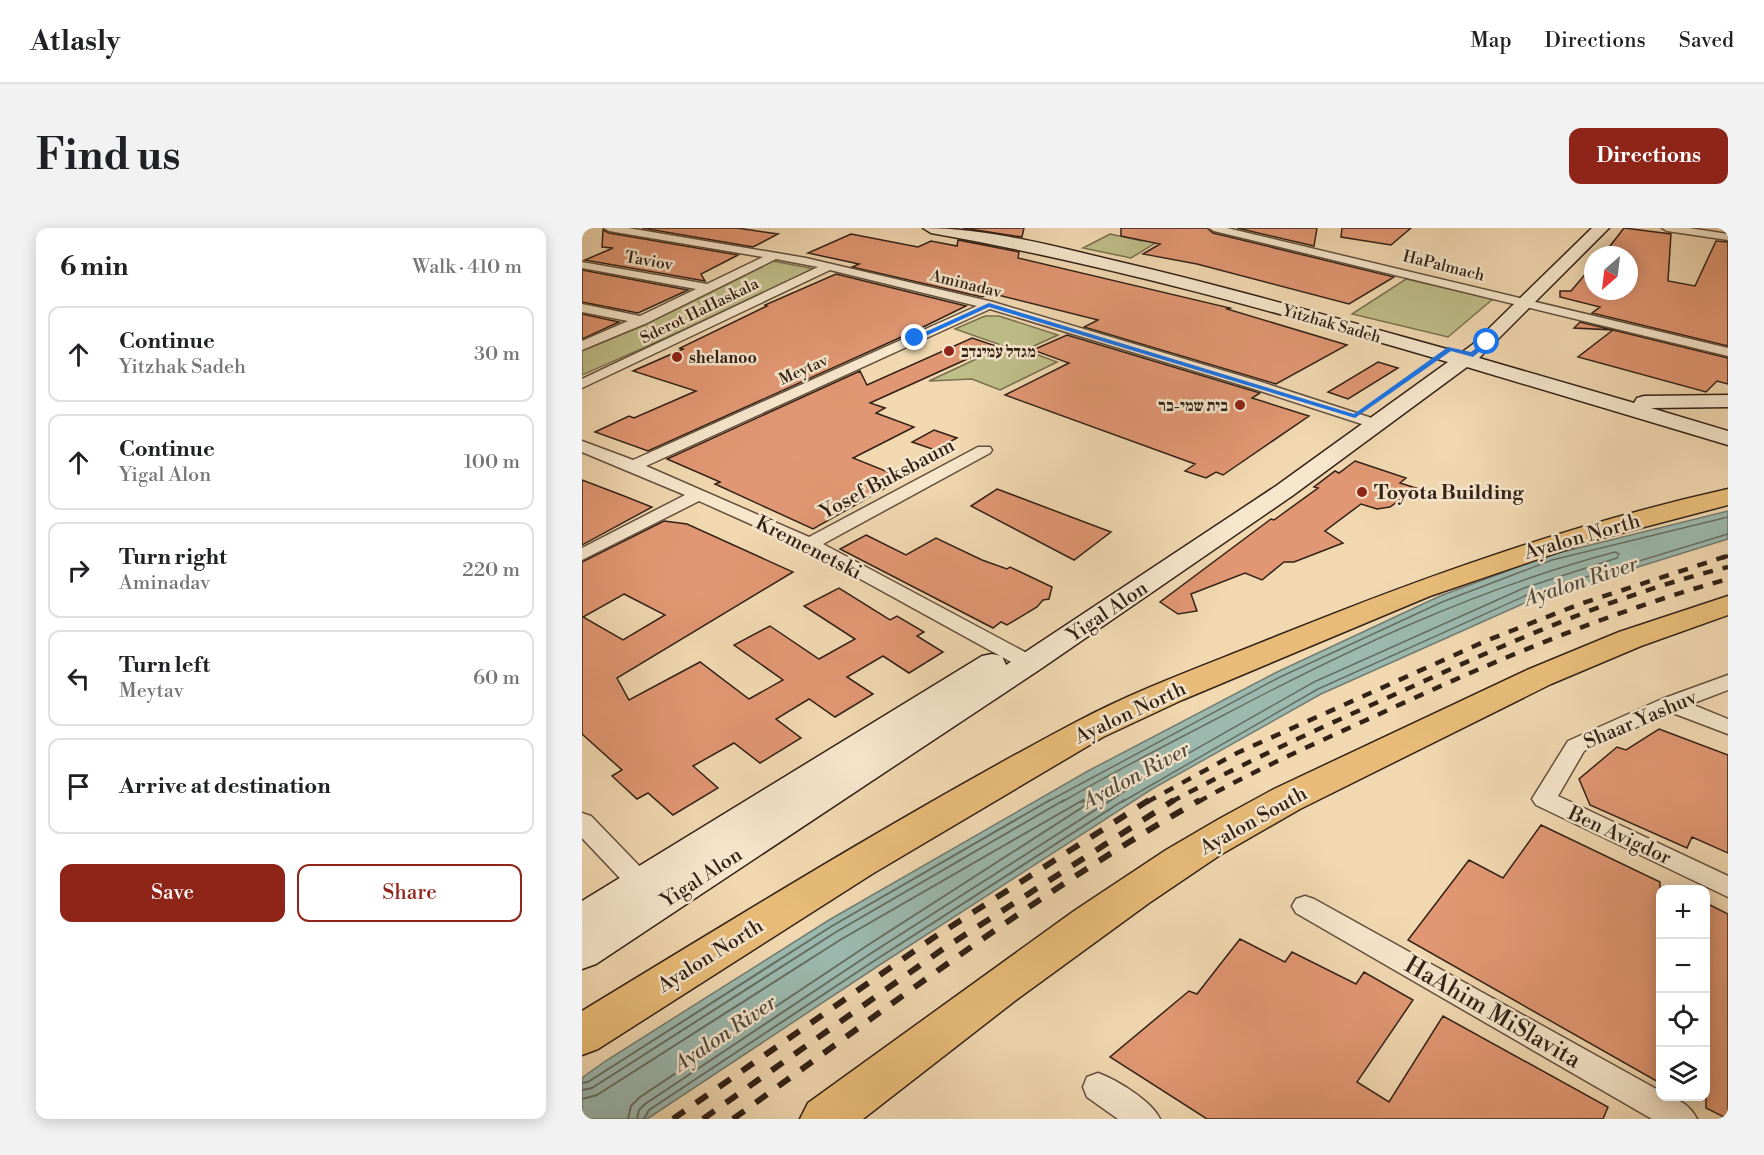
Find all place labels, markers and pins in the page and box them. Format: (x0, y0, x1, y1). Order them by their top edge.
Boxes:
place label: מגדל עמינדב (961, 342, 1036, 362)
marker: מגדל עמינדב (942, 344, 956, 358)
place label: shelanoo (689, 348, 757, 368)
marker: shelanoo (670, 350, 684, 364)
place label: בית שמי-בר (1158, 396, 1228, 416)
marker: בית שמי-בר (1233, 398, 1247, 412)
place label: Toyota Building (1374, 481, 1524, 506)
marker: Toyota Building (1355, 485, 1369, 499)

